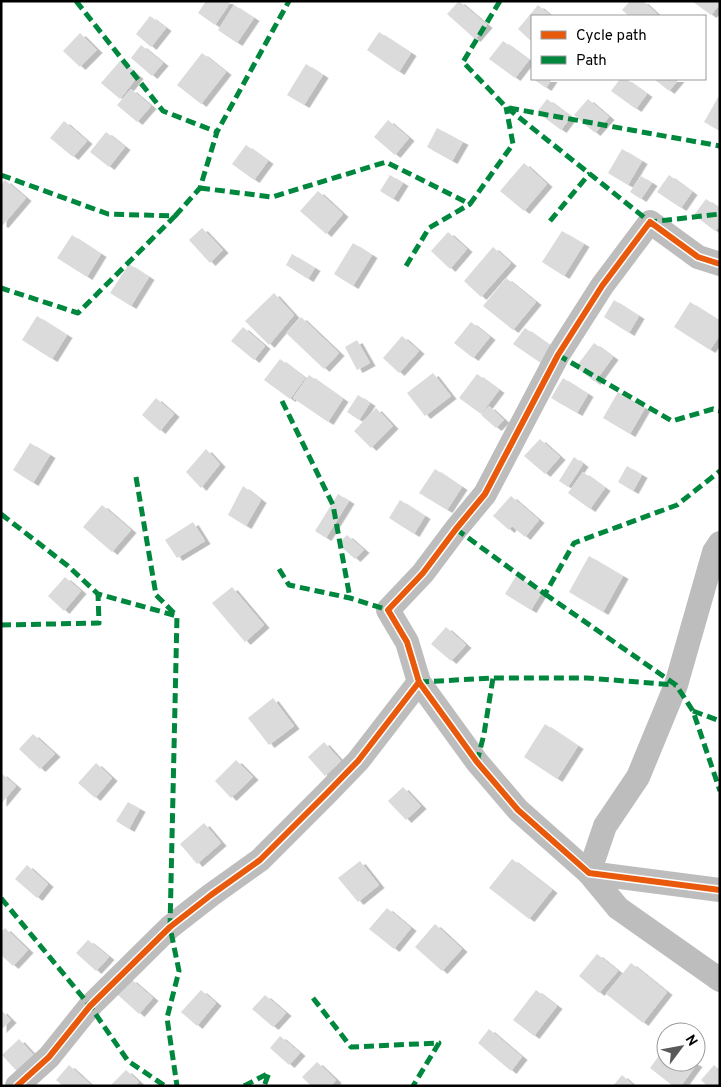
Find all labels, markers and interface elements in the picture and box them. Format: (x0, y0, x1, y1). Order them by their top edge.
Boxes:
legend (531, 15, 706, 80)
text: Cycle path (576, 27, 647, 46)
text: Path (576, 52, 607, 71)
north arrow (656, 1022, 706, 1072)
text: N (681, 1032, 701, 1050)

